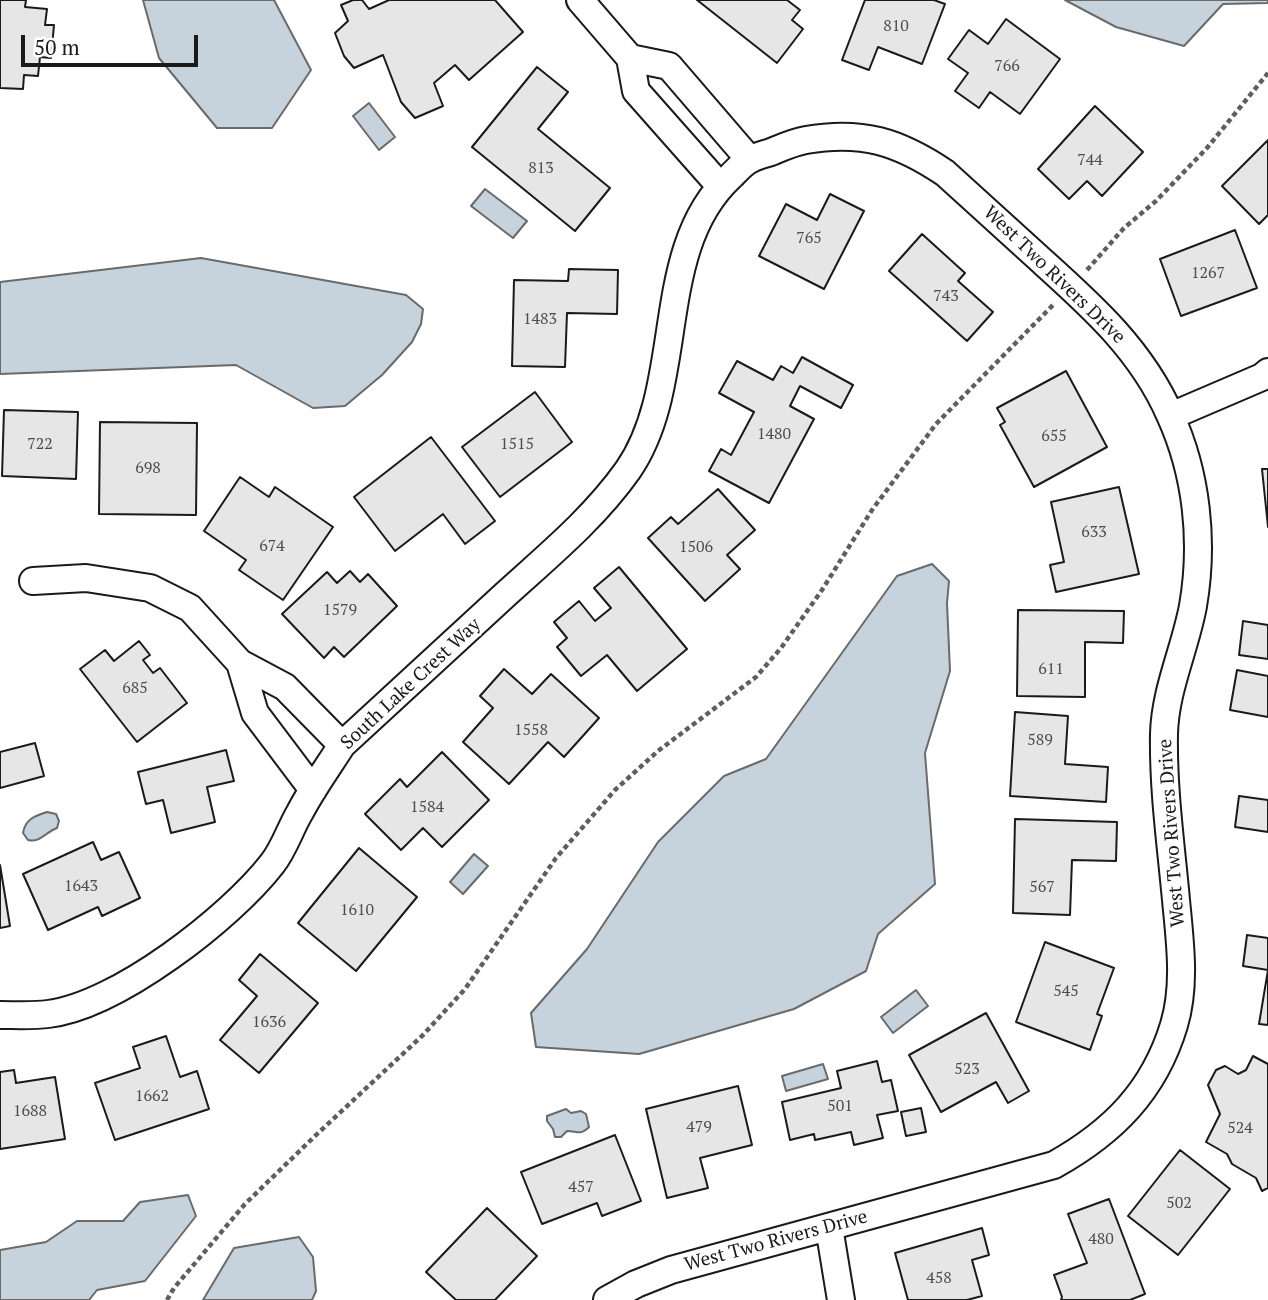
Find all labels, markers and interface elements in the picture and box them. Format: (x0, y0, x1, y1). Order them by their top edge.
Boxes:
house number: 810 (883, 16, 909, 36)
scale bar (24, 21, 201, 65)
text: 50 m (34, 33, 80, 61)
house number: 766 (994, 56, 1020, 76)
house number: 744 (1077, 150, 1103, 170)
house number: 813 (528, 158, 554, 178)
street label: West Two Rivers Drive (978, 201, 1130, 349)
house number: 765 (796, 228, 822, 248)
house number: 1267 (1191, 263, 1225, 283)
house number: 743 (933, 286, 959, 306)
house number: 1483 (523, 309, 557, 329)
house number: 1480 (757, 424, 791, 444)
house number: 655 (1041, 426, 1067, 446)
house number: 722 (27, 434, 53, 454)
house number: 1515 (500, 434, 534, 454)
house number: 698 (135, 458, 161, 478)
house number: 633 (1081, 522, 1107, 542)
house number: 674 (259, 536, 285, 556)
house number: 1506 (679, 537, 713, 557)
house number: 1579 (323, 600, 357, 620)
street label: South Lake Crest Way (336, 613, 486, 755)
house number: 611 (1038, 659, 1064, 679)
house number: 685 (122, 678, 148, 698)
house number: 1558 (514, 720, 548, 740)
house number: 589 (1027, 730, 1053, 750)
street label: West Two Rivers Drive (1154, 738, 1190, 928)
house number: 1584 (410, 797, 444, 817)
house number: 1643 (64, 876, 98, 896)
house number: 567 (1029, 877, 1055, 897)
house number: 1610 (340, 900, 374, 920)
house number: 545 (1053, 981, 1079, 1001)
house number: 1636 (252, 1012, 286, 1032)
house number: 523 (954, 1059, 980, 1079)
house number: 1662 (135, 1086, 169, 1106)
house number: 501 (827, 1096, 853, 1116)
house number: 1688 (13, 1101, 47, 1121)
house number: 479 (686, 1117, 712, 1137)
house number: 524 (1227, 1118, 1253, 1138)
house number: 457 (568, 1177, 594, 1197)
house number: 502 (1166, 1193, 1192, 1213)
street label: West Two Rivers Drive (682, 1206, 870, 1276)
house number: 480 (1088, 1229, 1114, 1249)
house number: 458 (926, 1268, 952, 1288)

